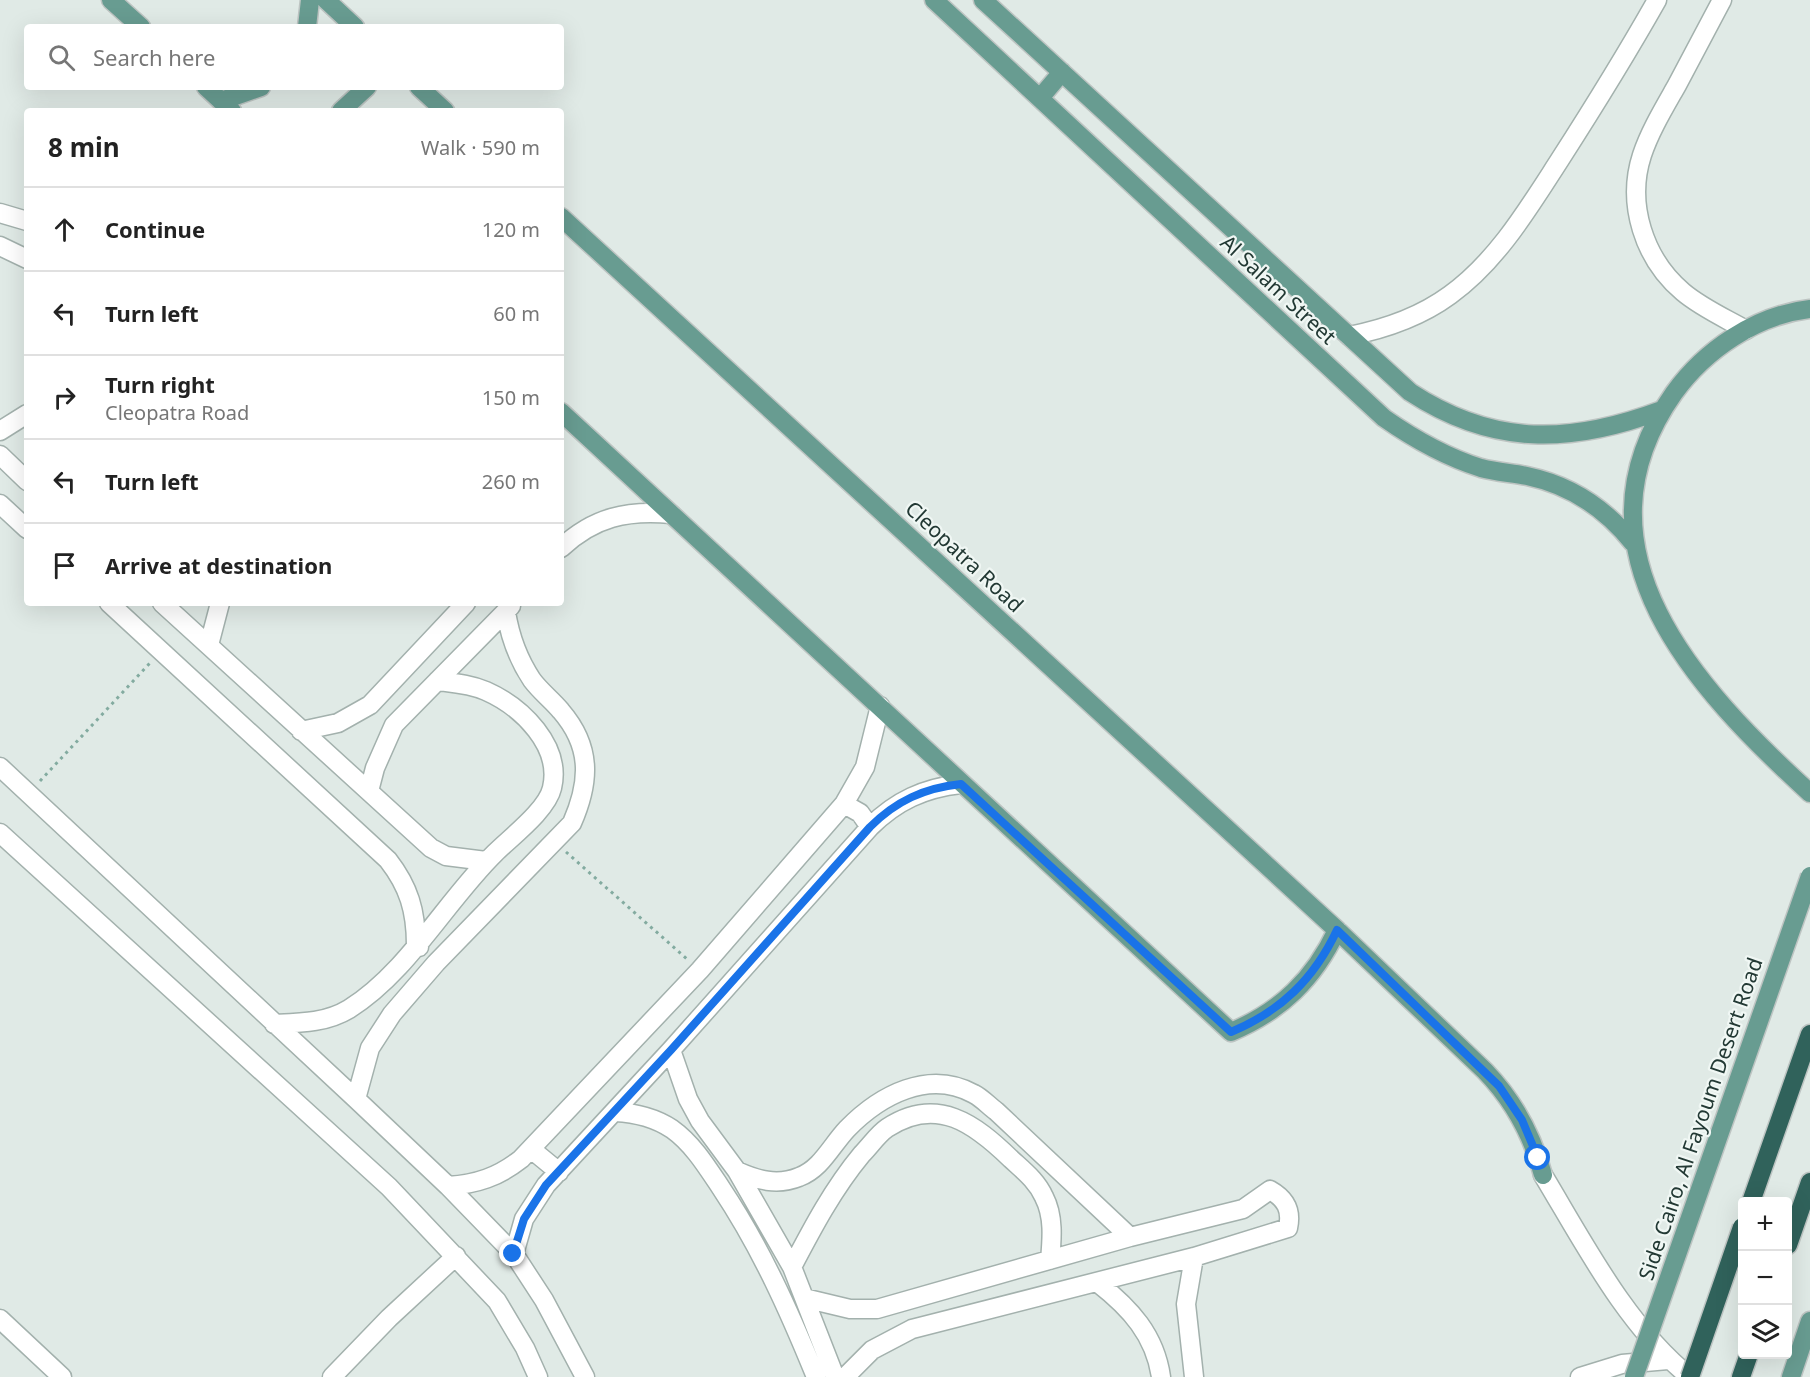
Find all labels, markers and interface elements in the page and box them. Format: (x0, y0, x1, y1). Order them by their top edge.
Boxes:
search box (24, 24, 564, 90)
icon: search (45, 41, 78, 74)
text: Search here (93, 42, 215, 72)
text: 8 min (48, 129, 120, 165)
text: Walk · 590 m (421, 134, 540, 161)
icon: ahead (48, 213, 81, 246)
text: Continue (105, 214, 205, 244)
text: 120 m (482, 216, 540, 243)
street label: Al Salam Street (1215, 228, 1343, 350)
icon: left (48, 297, 81, 330)
text: Turn left (105, 298, 199, 328)
text: 60 m (493, 300, 540, 327)
text: Turn right (105, 369, 215, 399)
icon: right (48, 381, 81, 414)
text: 150 m (482, 384, 540, 411)
text: Cleopatra Road (105, 399, 249, 426)
icon: left (48, 465, 81, 498)
text: Turn left (105, 466, 199, 496)
text: 260 m (482, 468, 540, 495)
street label: Cleopatra Road (900, 494, 1030, 618)
icon: arrive (48, 549, 81, 582)
text: Arrive at destination (105, 550, 332, 580)
street label: Side Cairo, Al Fayoum Desert Road (1632, 954, 1769, 1284)
route start (1524, 1144, 1550, 1170)
map controls (1738, 1197, 1792, 1359)
button: + (1738, 1197, 1792, 1251)
route end (499, 1240, 525, 1266)
button: − (1738, 1251, 1792, 1305)
button: layers (1738, 1305, 1792, 1359)

